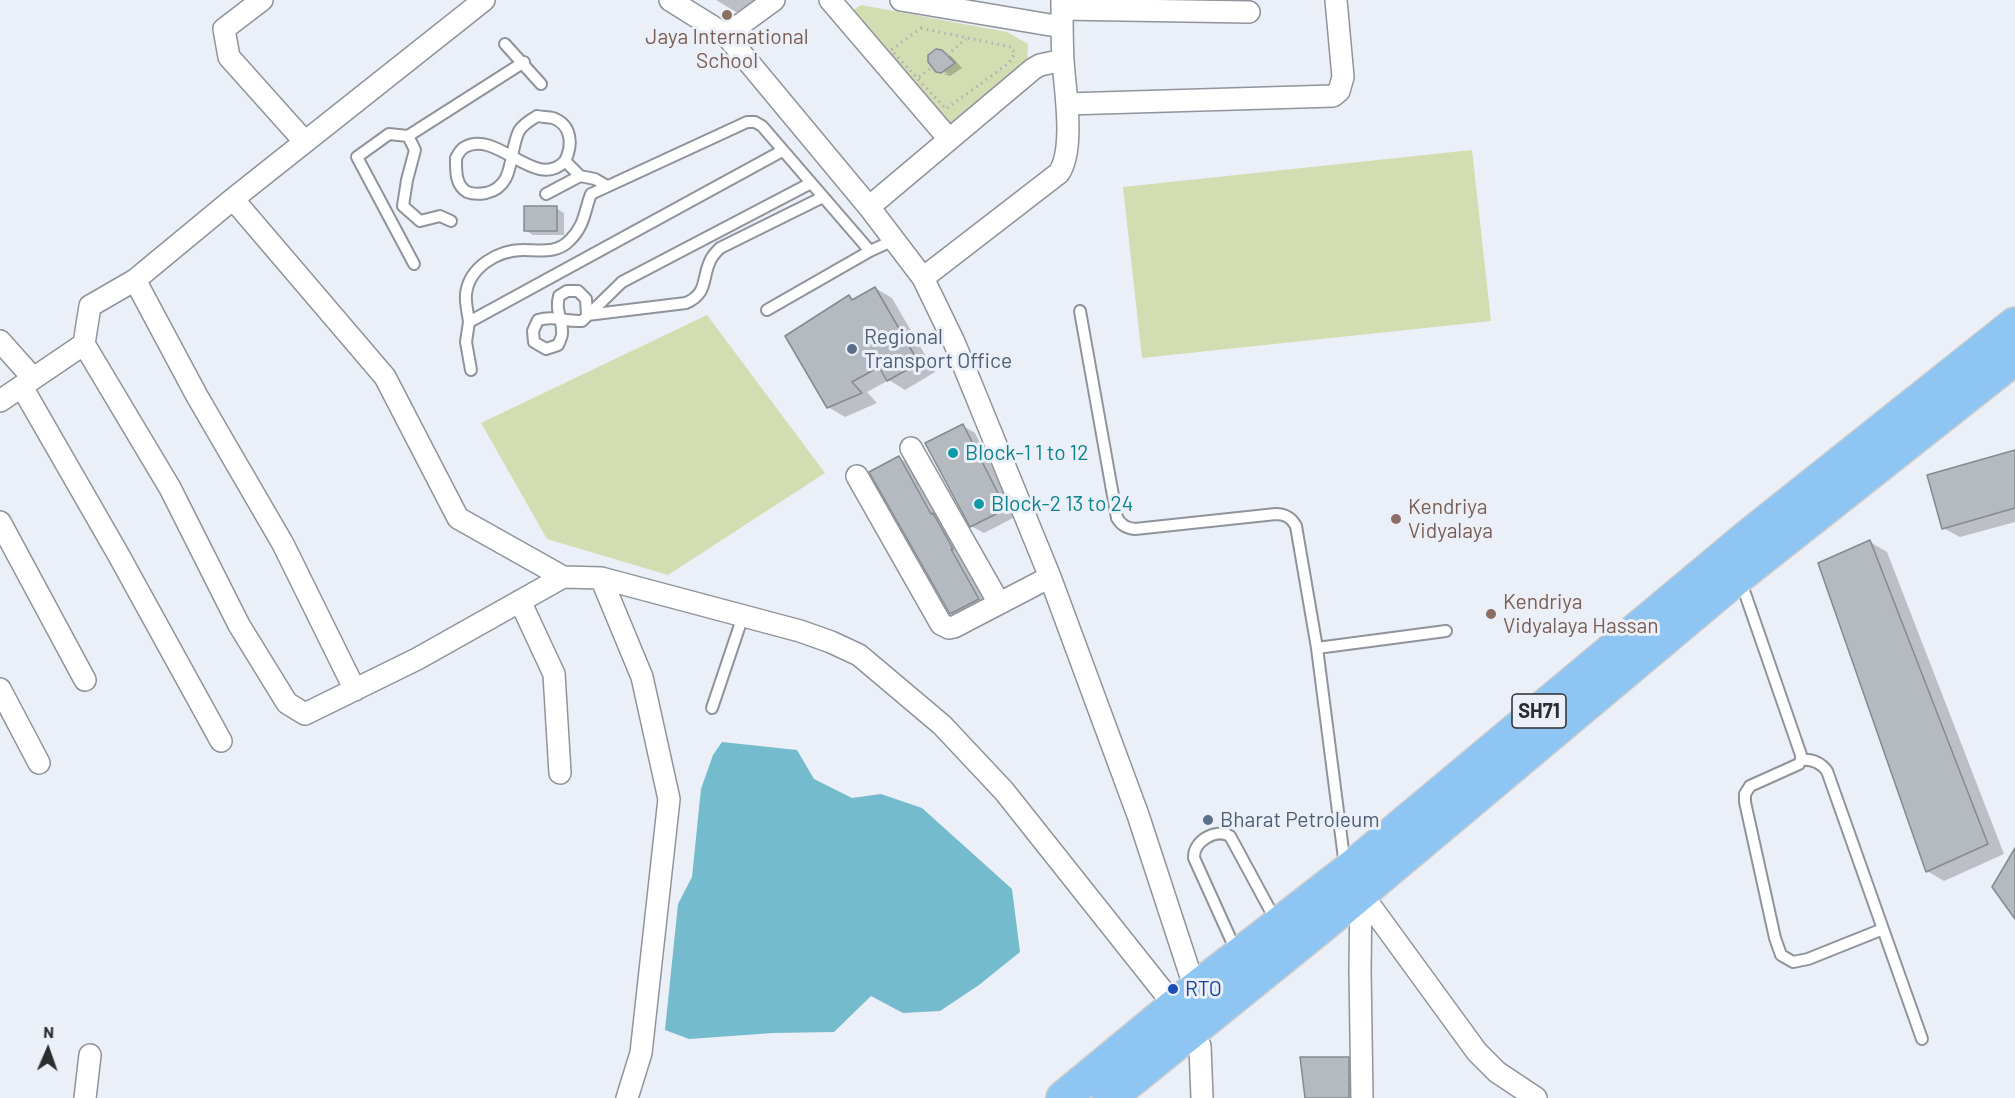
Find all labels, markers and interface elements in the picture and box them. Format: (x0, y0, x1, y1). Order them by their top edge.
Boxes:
marker: Jaya International School (720, 8, 734, 22)
place label: Jaya International School (645, 24, 809, 74)
place label: Regional Transport Office (864, 324, 1012, 374)
marker: Regional Transport Office (845, 342, 859, 356)
place label: Block-1 1 to 12 (965, 440, 1088, 466)
marker: Block-1 1 to 12 (946, 446, 960, 460)
place label: Block-2 13 to 24 (991, 491, 1133, 517)
place label: Kendriya Vidyalaya (1408, 494, 1493, 544)
marker: Block-2 13 to 24 (972, 497, 986, 511)
marker: Kendriya Vidyalaya (1389, 512, 1403, 526)
place label: Kendriya Vidyalaya Hassan (1503, 589, 1659, 639)
marker: Kendriya Vidyalaya Hassan (1484, 607, 1498, 621)
road number: SH71 (1512, 694, 1566, 728)
place label: Bharat Petroleum (1220, 807, 1380, 833)
marker: Bharat Petroleum (1201, 813, 1215, 827)
place label: RTO (1185, 976, 1222, 1002)
marker: RTO (1166, 982, 1180, 996)
north arrow (18, 1020, 78, 1080)
text: N (43, 1022, 54, 1041)

